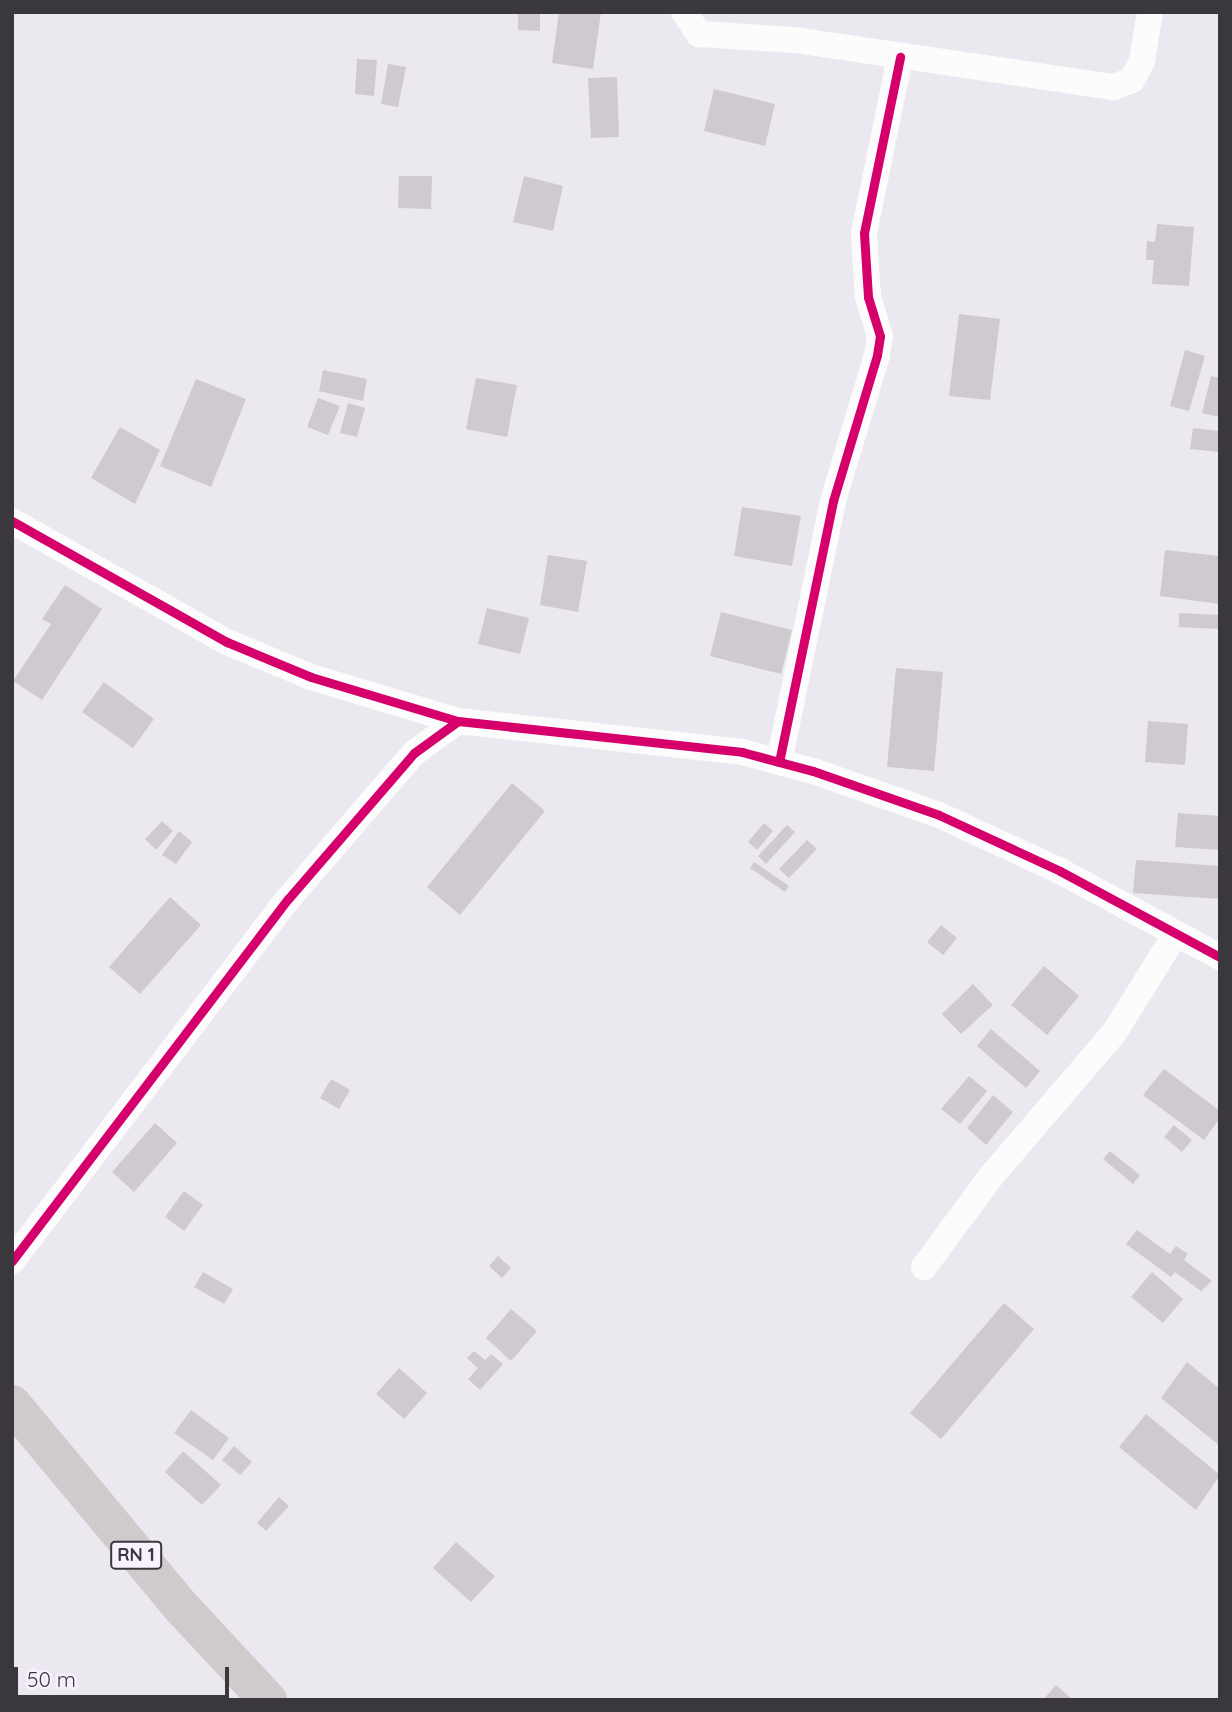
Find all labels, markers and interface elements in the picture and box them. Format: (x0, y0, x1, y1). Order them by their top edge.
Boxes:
road number: RN 1 (110, 1540, 162, 1570)
scale bar (18, 1652, 233, 1696)
text: 50 m (27, 1666, 76, 1692)

